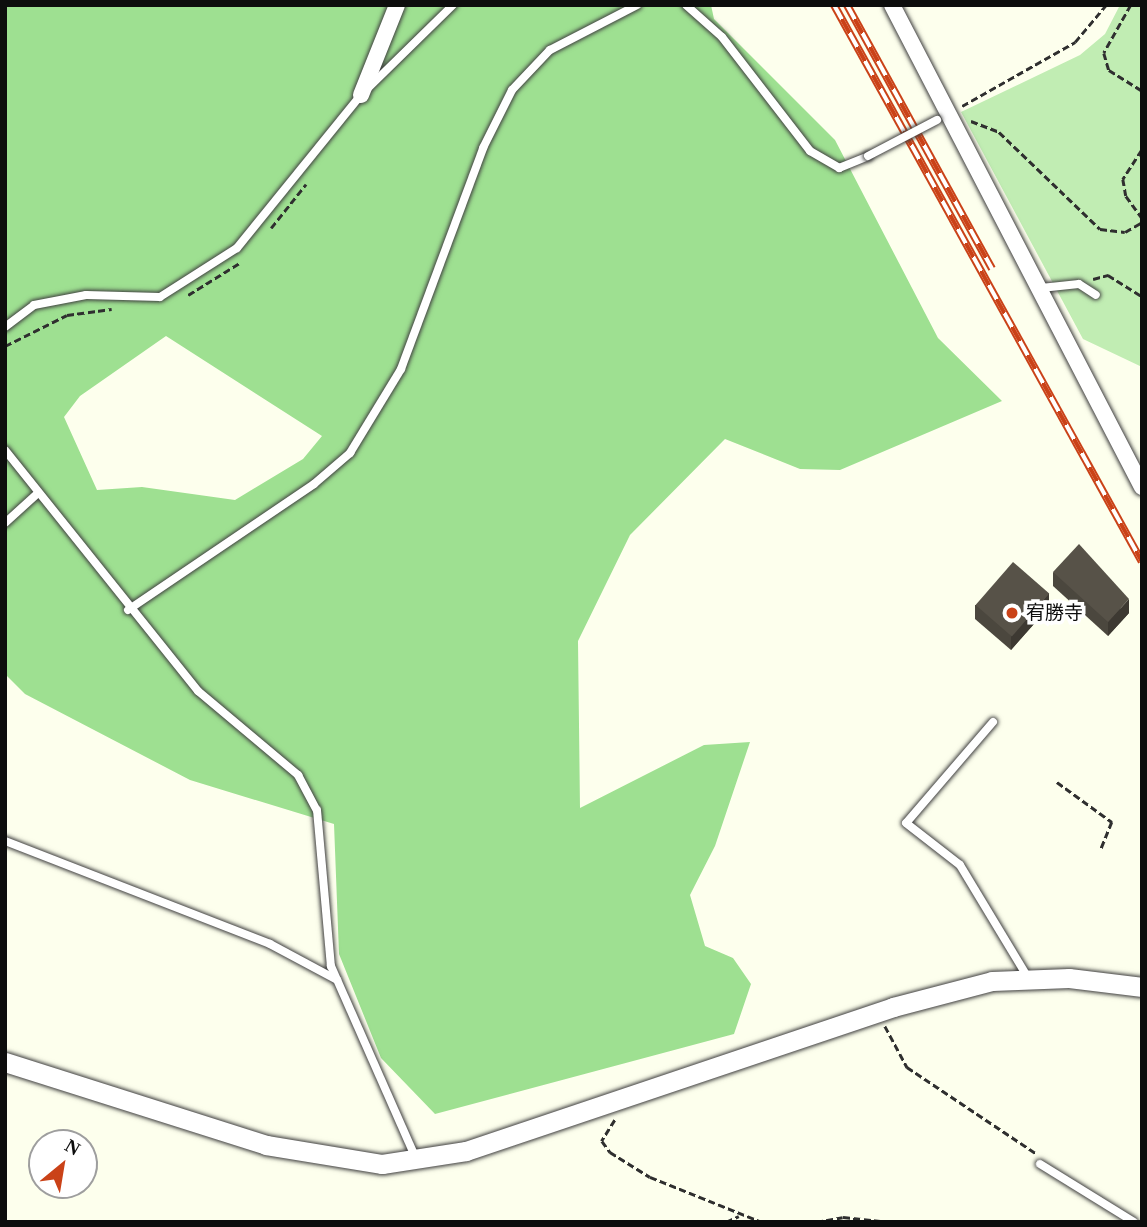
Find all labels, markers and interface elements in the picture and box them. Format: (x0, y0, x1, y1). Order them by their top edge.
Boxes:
place label: 宥勝寺 (1026, 602, 1083, 624)
marker: 宥勝寺 (1004, 605, 1020, 621)
north arrow (28, 1129, 98, 1199)
text: N (62, 1135, 84, 1160)

